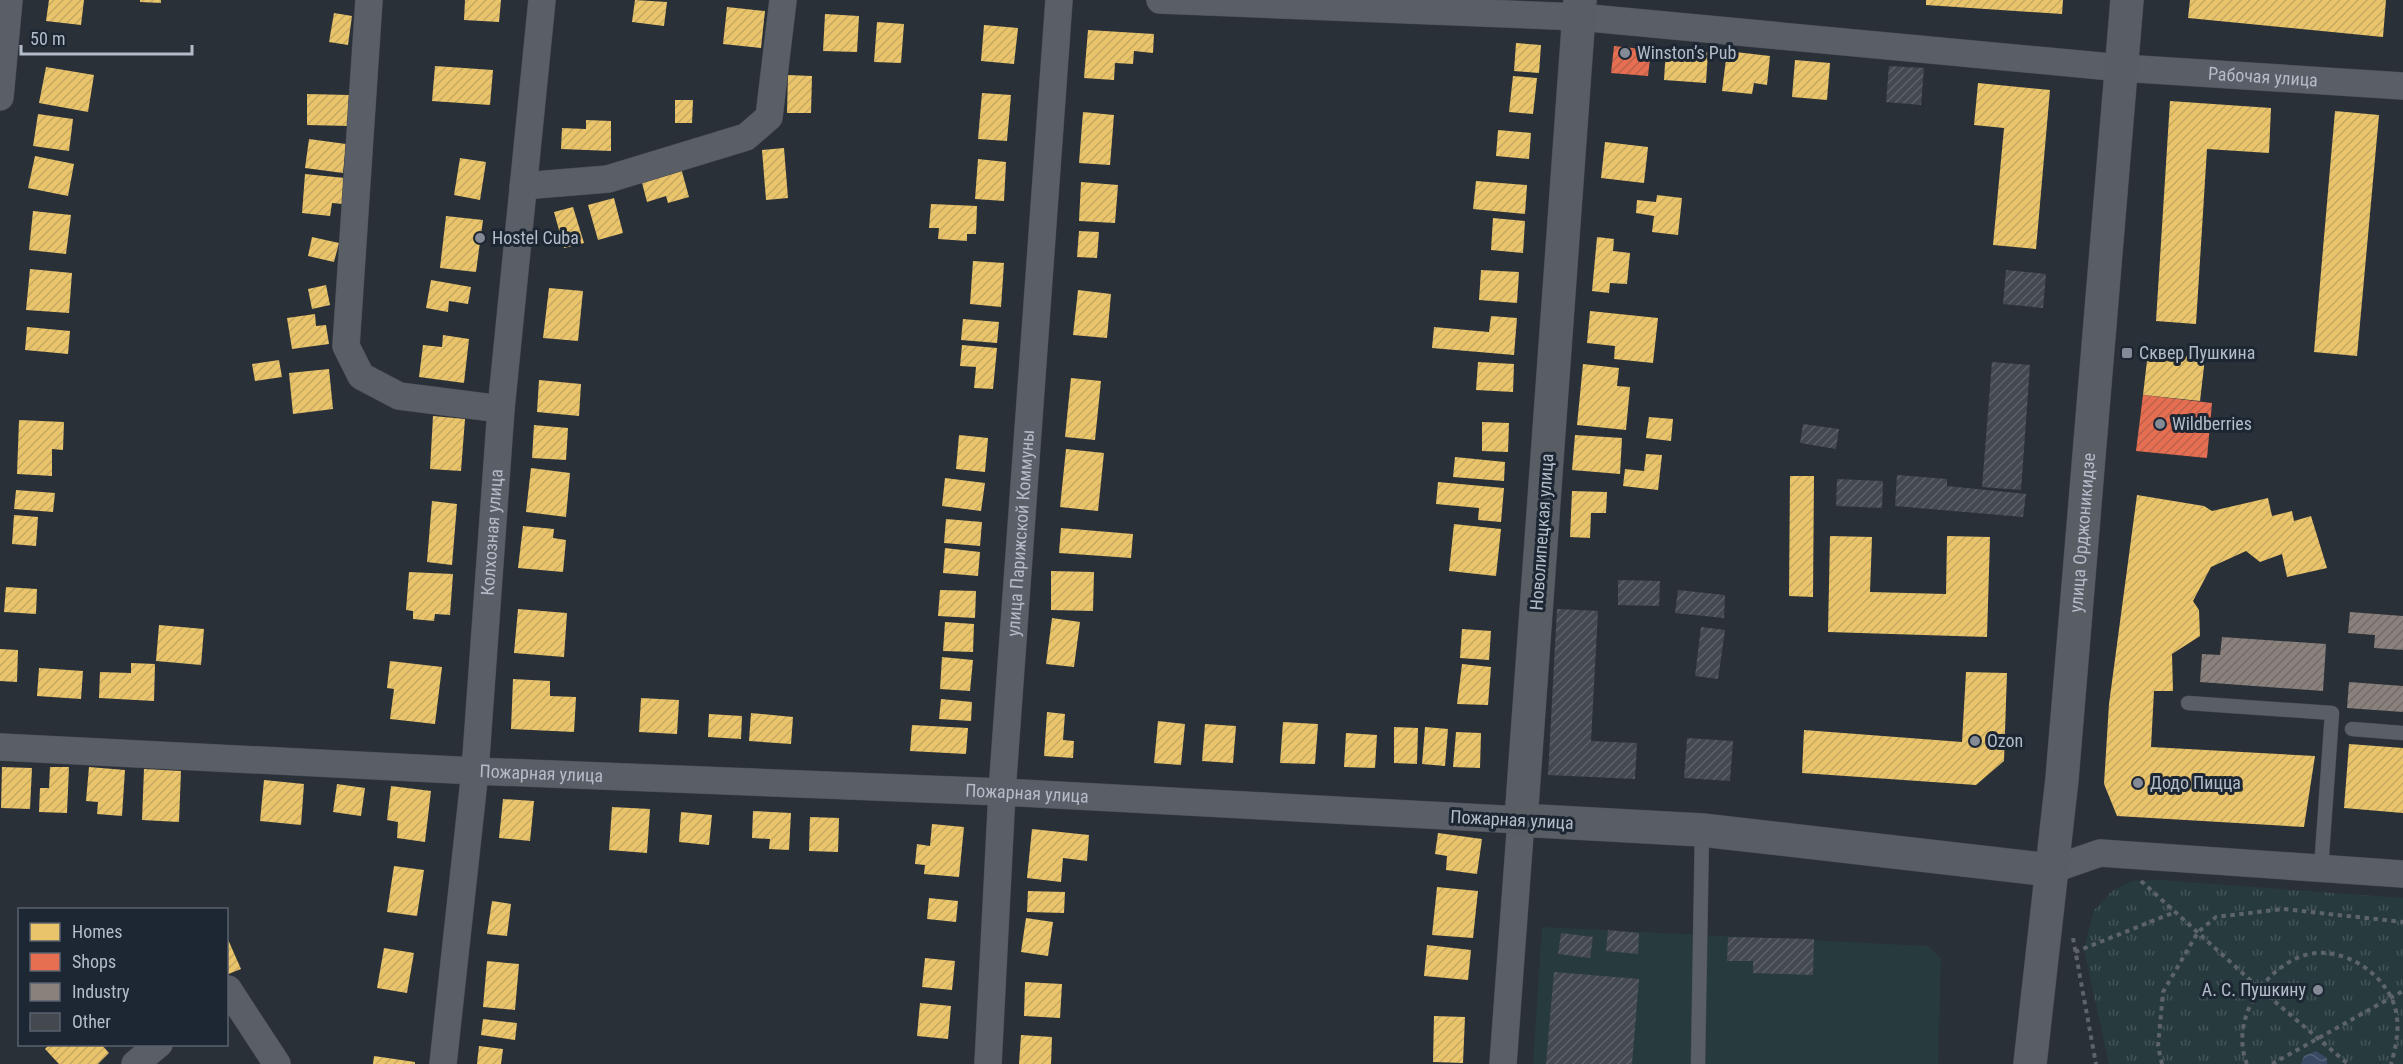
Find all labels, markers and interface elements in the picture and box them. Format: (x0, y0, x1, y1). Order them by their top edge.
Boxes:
scale bar (21, 18, 192, 56)
text: 50 m (30, 28, 65, 49)
place label: Winston’s Pub (1637, 42, 1737, 63)
marker: Winston’s Pub (1618, 46, 1632, 60)
street label: Рабочая улица (2207, 63, 2319, 91)
place label: Hostel Cuba (492, 227, 579, 248)
marker: Hostel Cuba (473, 231, 487, 245)
place label: Сквер Пушкина (2139, 342, 2255, 363)
marker: Сквер Пушкина (2120, 346, 2134, 360)
place label: Wildberries (2172, 413, 2252, 434)
marker: Wildberries (2153, 417, 2167, 431)
street label: улица Парижской Коммуны (1002, 429, 1038, 637)
street label: улица Орджоникидзе (2065, 452, 2099, 613)
street label: Новолипецкая улица (1526, 453, 1557, 611)
street label: Колхозная улица (477, 468, 507, 596)
place label: Ozon (1987, 730, 2023, 751)
marker: Ozon (1968, 734, 1982, 748)
street label: Пожарная улица (479, 760, 604, 786)
place label: Додо Пицца (2150, 772, 2241, 793)
marker: Додо Пицца (2131, 776, 2145, 790)
street label: Пожарная улица (965, 780, 1089, 807)
street label: Пожарная улица (1450, 806, 1574, 833)
legend (18, 908, 228, 1046)
text: Homes (72, 921, 122, 942)
text: Shops (72, 951, 116, 972)
place label: А. С. Пушкину (2202, 979, 2306, 1000)
text: Industry (72, 981, 130, 1002)
marker: А. С. Пушкину (2311, 983, 2325, 997)
text: Other (72, 1011, 111, 1032)

